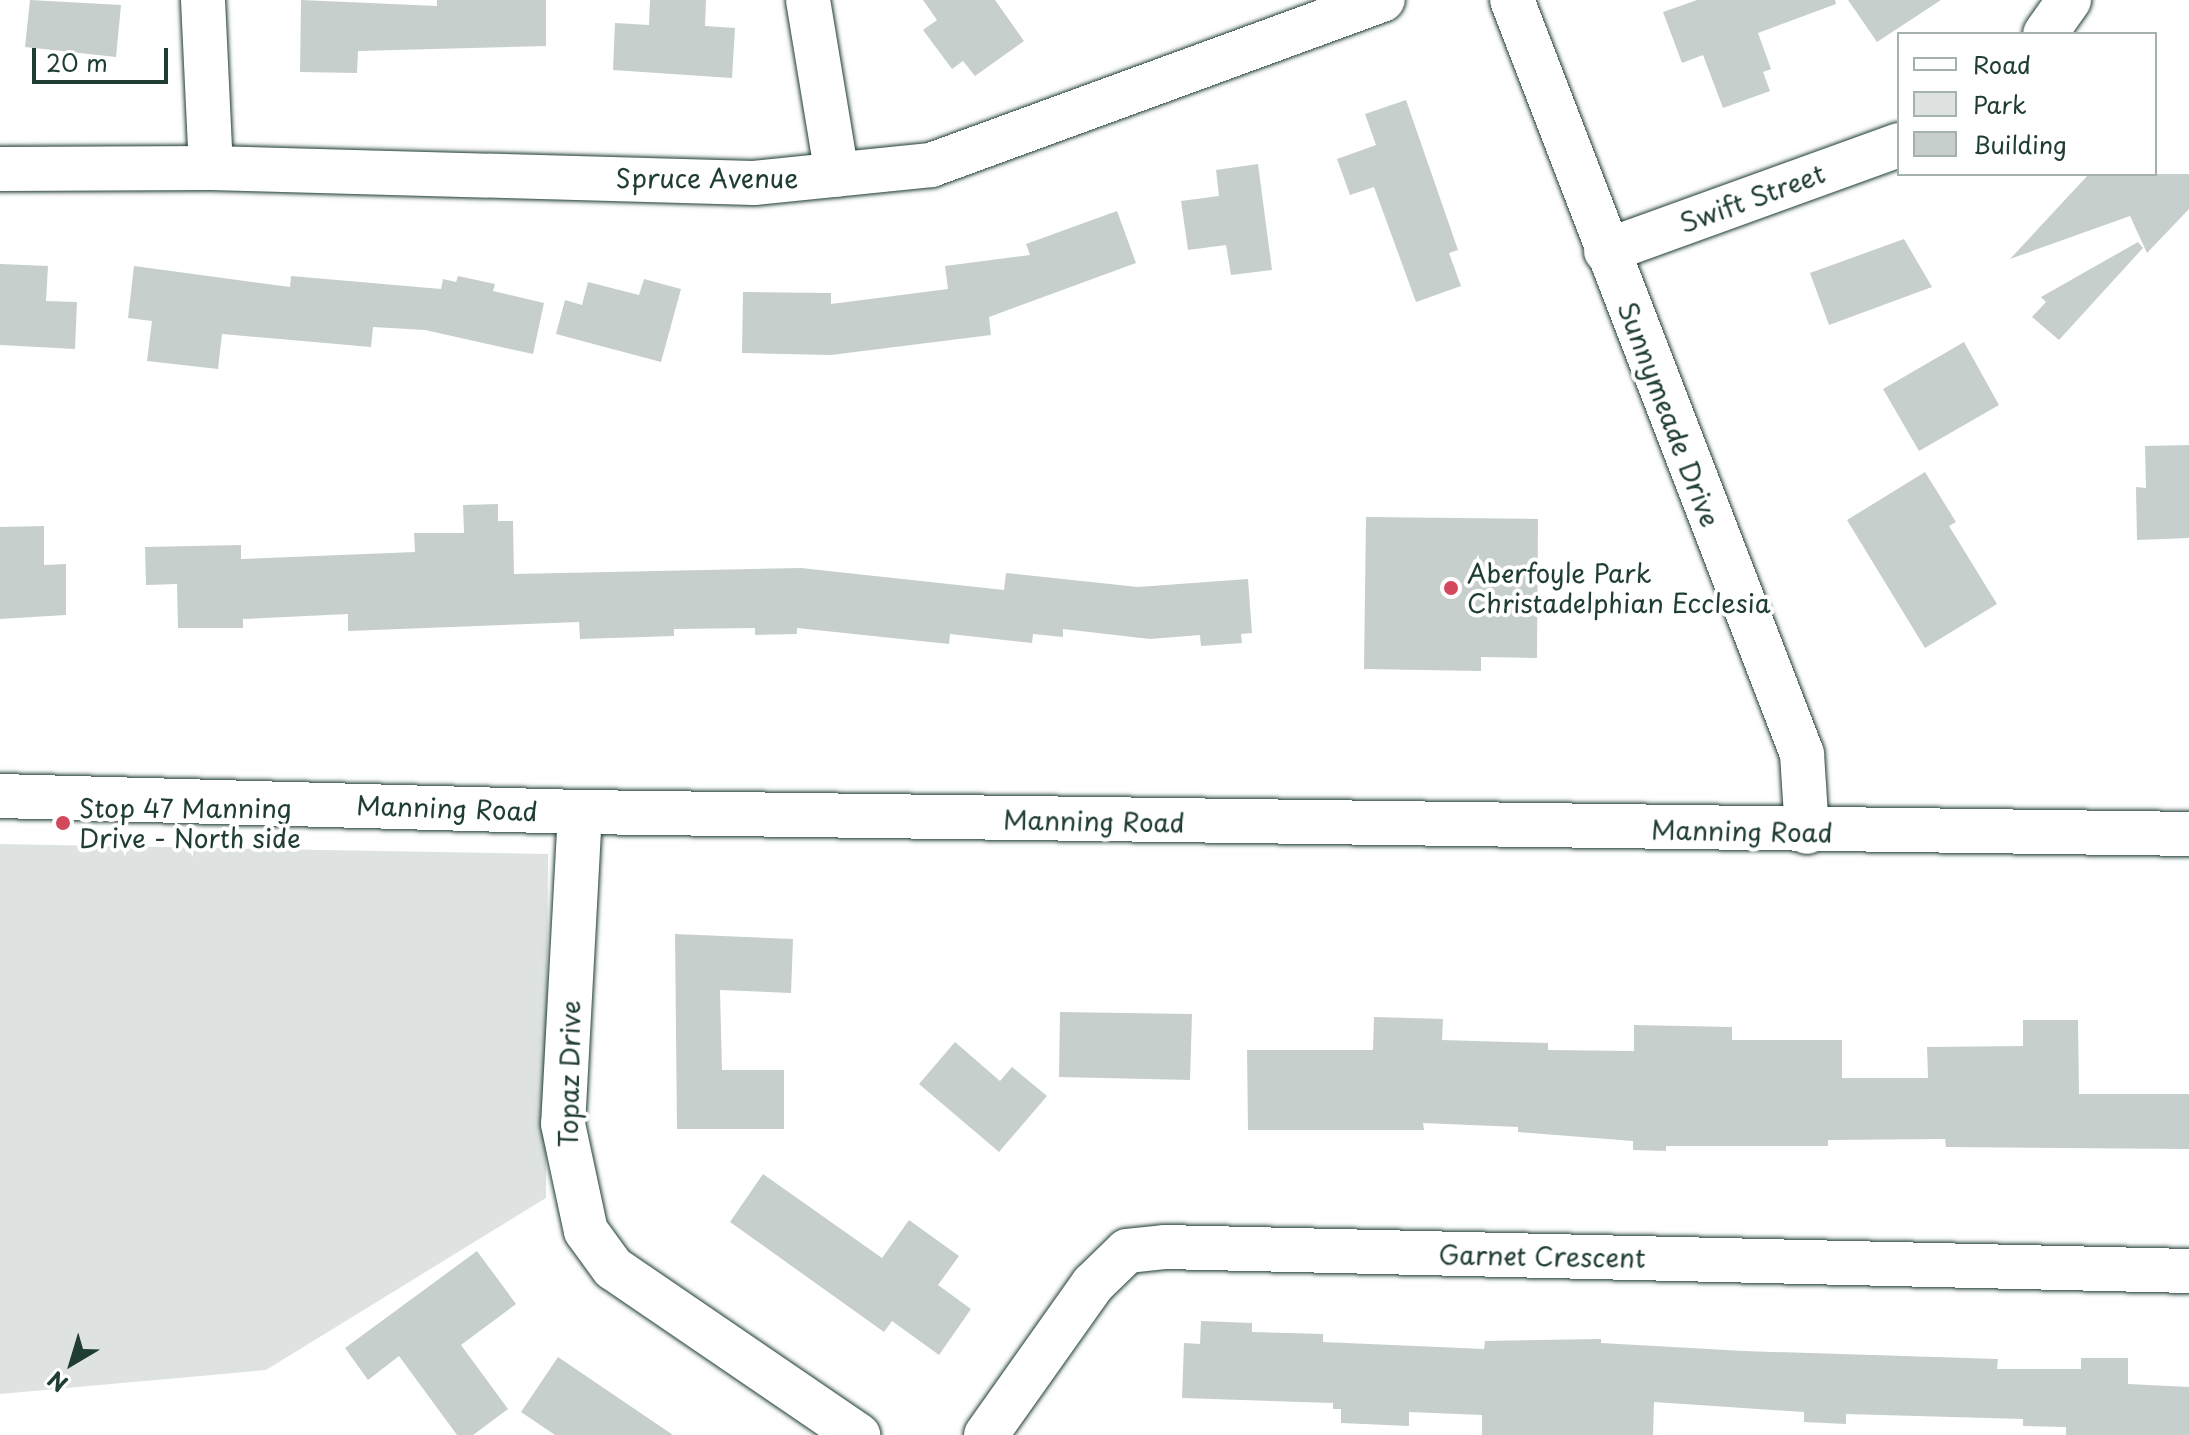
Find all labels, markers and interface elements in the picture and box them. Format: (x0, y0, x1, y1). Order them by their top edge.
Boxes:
scale bar (36, 32, 172, 82)
legend (1897, 32, 2157, 176)
text: 20 m (46, 44, 108, 80)
text: Road (1973, 46, 2031, 82)
text: Park (1973, 86, 2027, 122)
text: Building (1973, 126, 2067, 162)
street label: Swift Street (1675, 157, 1829, 239)
street label: Spruce Avenue (615, 162, 799, 194)
street label: Sunnymeade Drive (1612, 298, 1726, 530)
place label: Aberfoyle Park Christadelphian Ecclesia (1467, 557, 1767, 618)
marker: Aberfoyle Park Christadelphian Ecclesia (1442, 579, 1460, 597)
street label: Manning Road (355, 789, 539, 827)
place label: Stop 47 Manning Drive - North side (79, 792, 303, 854)
street label: Manning Road (1003, 804, 1185, 838)
marker: Stop 47 Manning Drive - North side (54, 814, 72, 832)
street label: Manning Road (1651, 814, 1833, 848)
street label: Topaz Drive (552, 1000, 586, 1148)
street label: Garnet Crescent (1438, 1239, 1646, 1273)
north arrow (32, 1323, 112, 1403)
text: N (40, 1364, 74, 1401)

